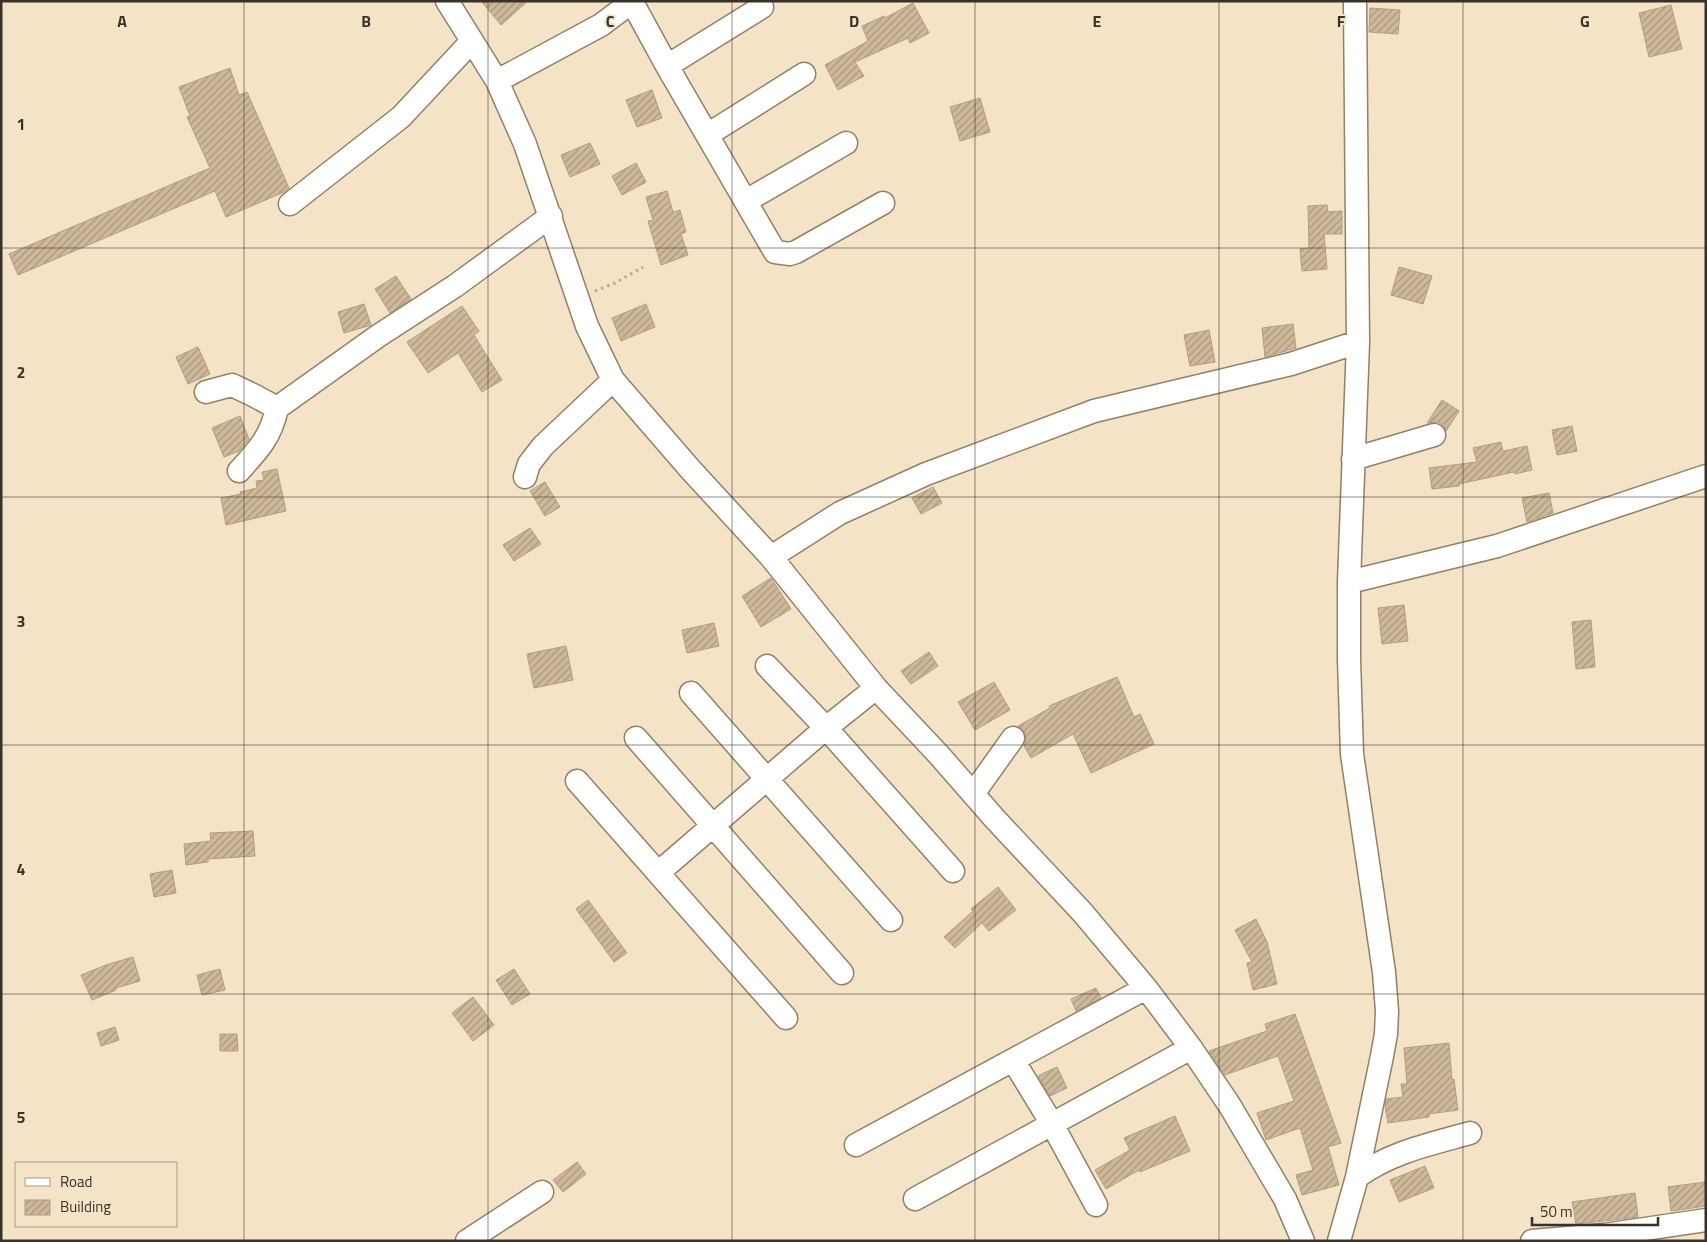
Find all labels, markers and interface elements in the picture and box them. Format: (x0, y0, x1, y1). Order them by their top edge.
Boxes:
text: A (117, 9, 127, 33)
text: B (361, 9, 371, 33)
text: C (606, 9, 615, 33)
text: D (849, 9, 859, 33)
text: E (1093, 9, 1102, 33)
text: F (1337, 9, 1346, 33)
text: G (1580, 9, 1590, 33)
text: 1 (17, 112, 25, 136)
text: 2 (17, 360, 25, 384)
text: 3 (17, 609, 25, 633)
text: 4 (17, 857, 26, 881)
text: 5 (17, 1105, 26, 1129)
legend (15, 1162, 178, 1227)
text: Road (60, 1170, 92, 1193)
scale bar (1532, 1194, 1658, 1226)
text: Building (60, 1195, 111, 1218)
text: 50 m (1540, 1200, 1573, 1223)

